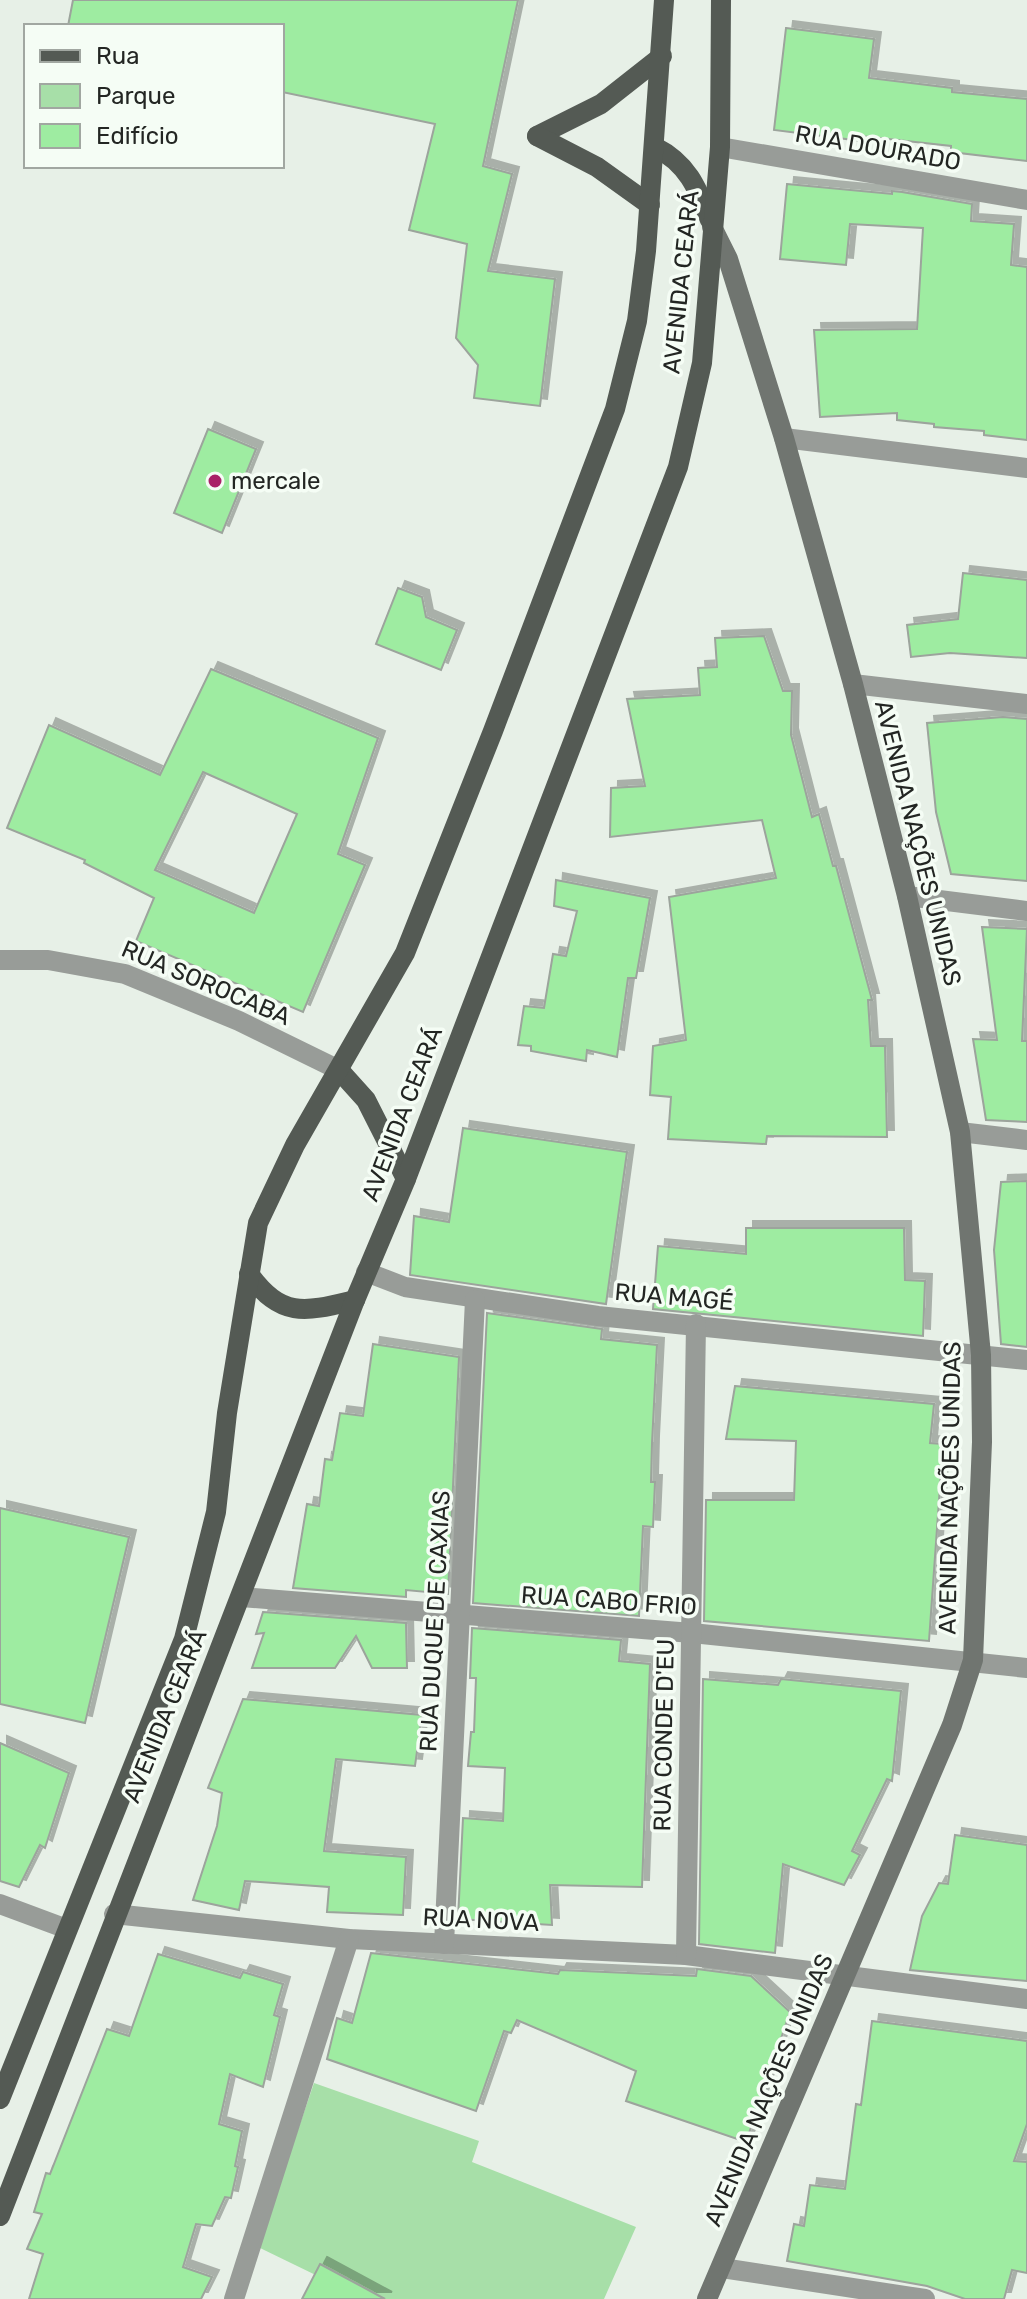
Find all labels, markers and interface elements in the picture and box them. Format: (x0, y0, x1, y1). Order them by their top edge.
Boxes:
legend (24, 24, 284, 168)
text: Rua (96, 42, 139, 70)
text: Parque (96, 82, 175, 110)
street label: RUA DOURADO (793, 120, 963, 176)
text: Edifício (96, 122, 179, 150)
street label: AVENIDA CEARÁ (657, 189, 705, 375)
place label: mercale (231, 467, 320, 495)
marker: mercale (206, 472, 224, 490)
street label: AVENIDA NAÇÕES UNIDAS (869, 697, 967, 989)
street label: RUA SOROCABA (117, 935, 295, 1031)
street label: AVENIDA CEARÁ (356, 1023, 448, 1205)
street label: RUA MAGÉ (613, 1278, 735, 1316)
street label: AVENIDA NAÇÕES UNIDAS (933, 1341, 967, 1635)
street label: RUA DUQUE DE CAXIAS (414, 1490, 456, 1752)
street label: RUA CABO FRIO (520, 1581, 698, 1621)
street label: AVENIDA CEARÁ (117, 1625, 213, 1807)
street label: RUA CONDE D'EU (648, 1638, 680, 1832)
street label: RUA NOVA (422, 1903, 540, 1937)
street label: AVENIDA NAÇÕES UNIDAS (699, 1950, 839, 2230)

